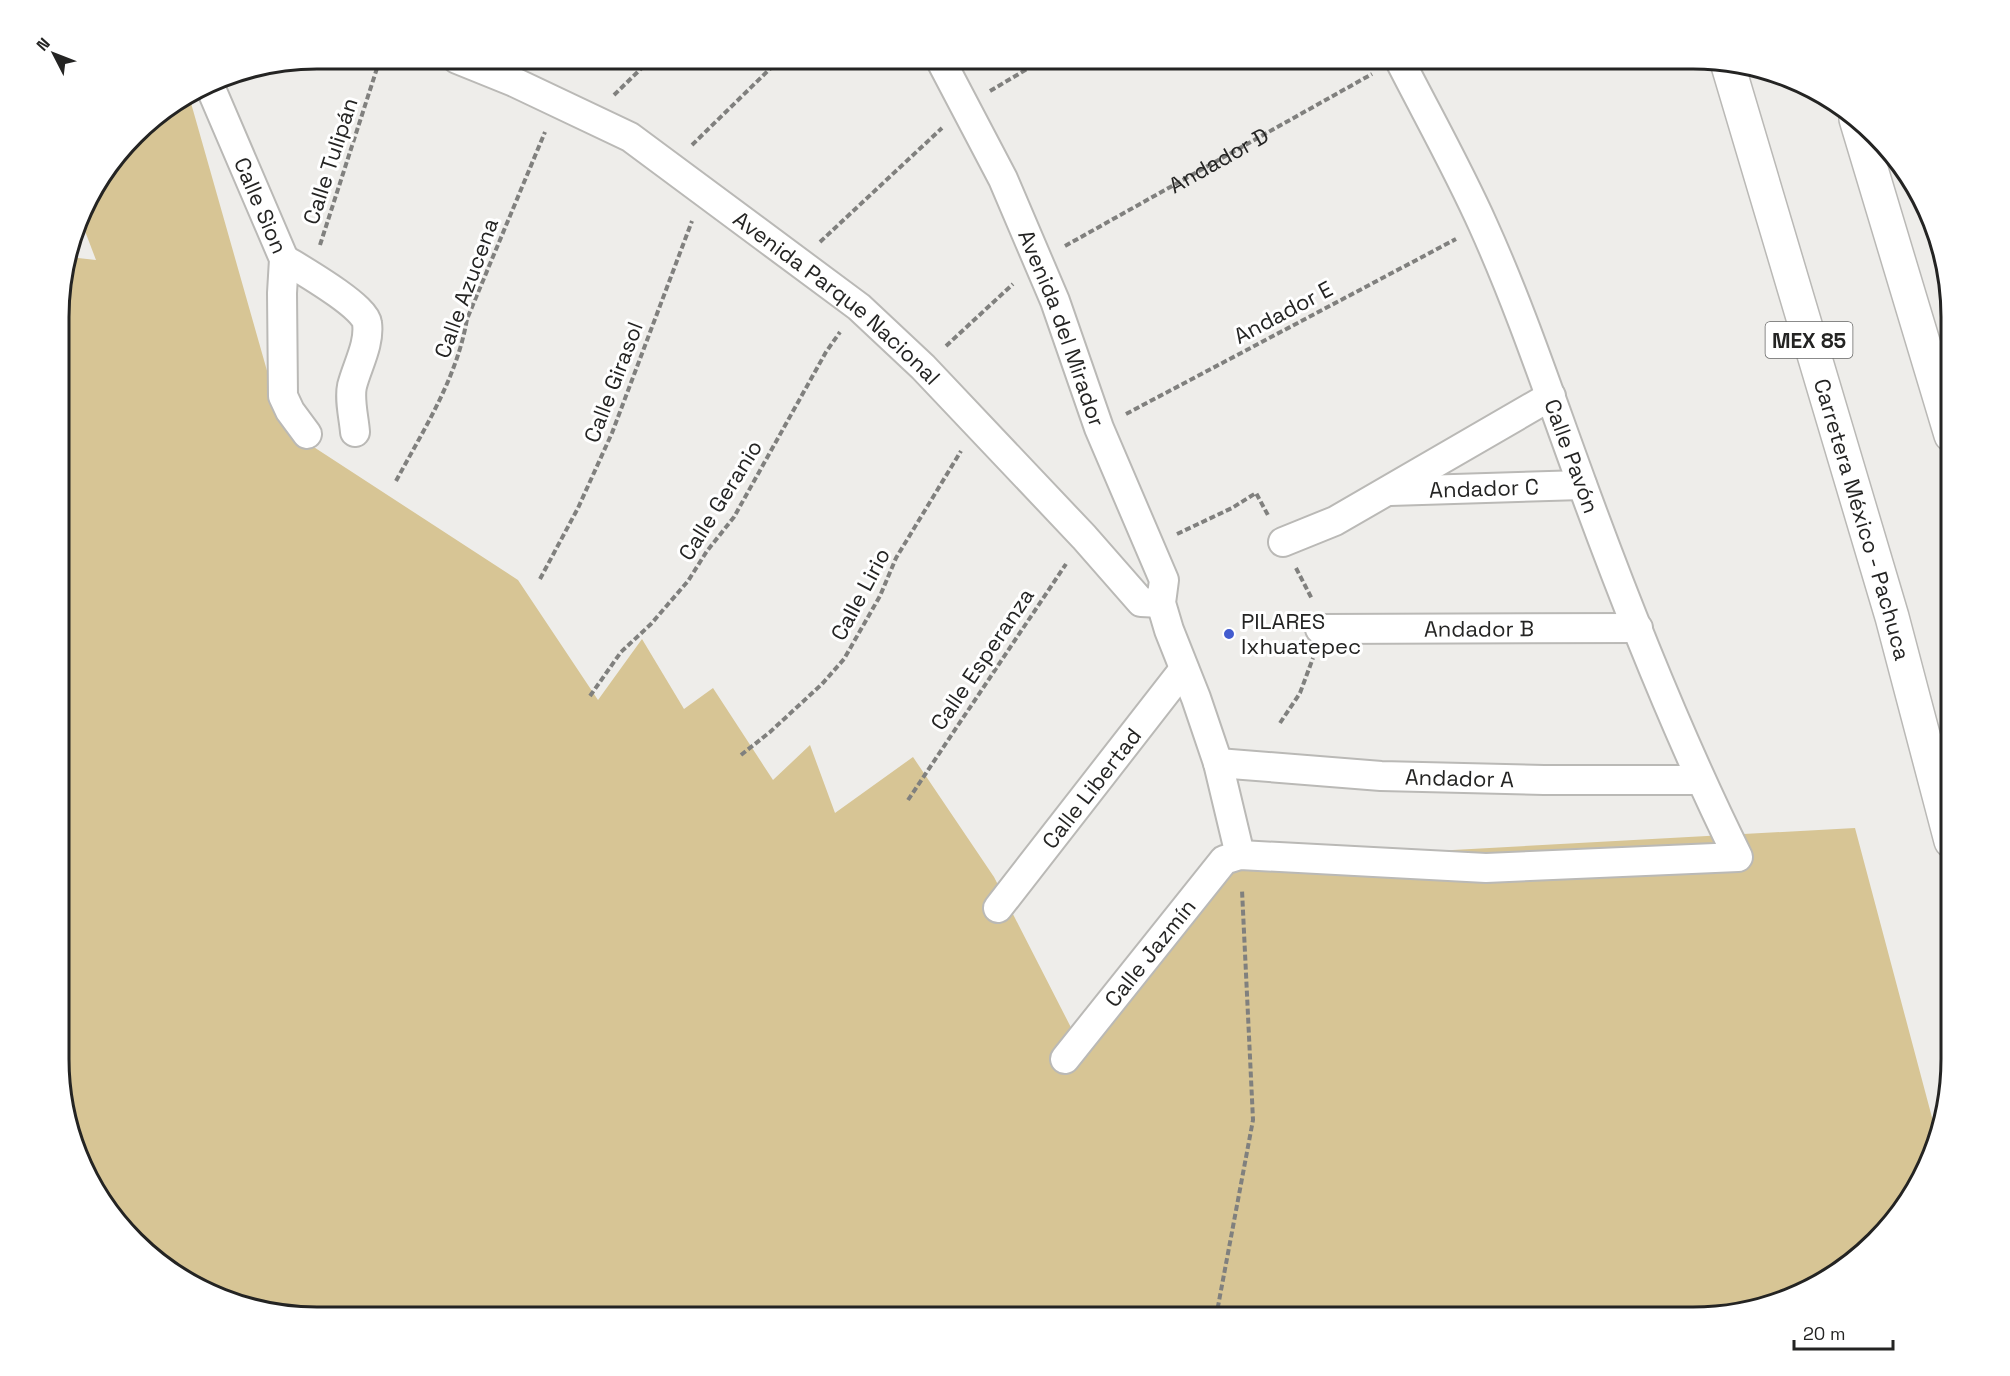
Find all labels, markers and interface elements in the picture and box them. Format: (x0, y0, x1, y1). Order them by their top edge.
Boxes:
north arrow (24, 24, 84, 84)
text: N (32, 33, 55, 55)
street label: Calle Tulipán (296, 94, 364, 228)
street label: Andador D (1164, 121, 1273, 199)
street label: Calle Sion (228, 153, 294, 258)
street label: Avenida Parque Nacional (728, 205, 946, 391)
street label: Calle Azucena (428, 214, 504, 362)
street label: Avenida del Mirador (1012, 225, 1111, 430)
street label: Andador E (1229, 274, 1337, 350)
street label: Calle Girasol (577, 318, 649, 446)
road number: MEX 85 (1766, 322, 1852, 358)
street label: Carretera México - Pachuca (1808, 375, 1917, 664)
street label: Calle Pavón (1538, 395, 1606, 517)
street label: Calle Geranio (672, 435, 768, 565)
street label: Andador C (1429, 472, 1539, 504)
street label: Calle Lirio (824, 543, 896, 645)
street label: Calle Esperanza (924, 582, 1040, 735)
place label: PILARES Ixhuatepec (1241, 607, 1361, 660)
street label: Andador B (1424, 614, 1534, 643)
marker: PILARES Ixhuatepec (1222, 627, 1236, 641)
street label: Calle Libertad (1036, 722, 1147, 854)
street label: Andador A (1405, 763, 1515, 793)
street label: Calle Jazmín (1098, 893, 1202, 1013)
scale bar (1794, 1313, 1893, 1351)
text: 20 m (1803, 1322, 1846, 1345)

